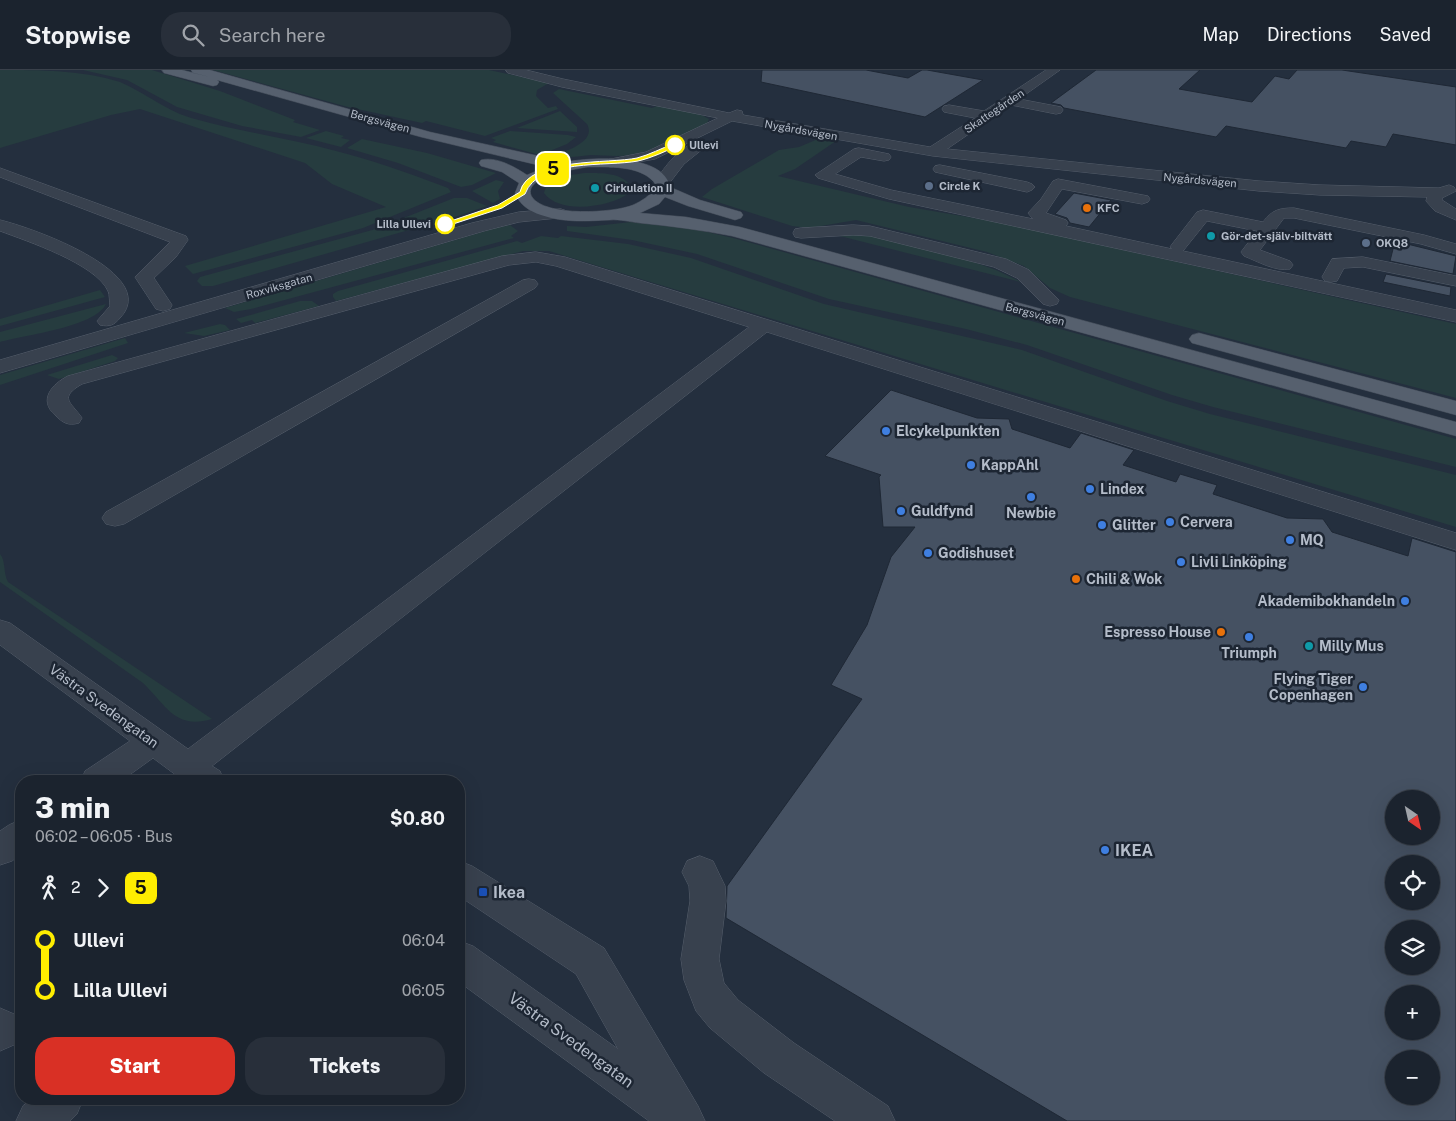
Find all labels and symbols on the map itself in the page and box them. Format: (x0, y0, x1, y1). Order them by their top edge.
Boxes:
street label: Skattegården (962, 87, 1026, 135)
street label: Bergsvägen (349, 107, 411, 135)
street label: Nygårdsvägen (764, 118, 838, 142)
marker: Ullevi (665, 135, 685, 155)
place label: Ullevi (689, 139, 719, 151)
line badge: 5 (537, 153, 569, 185)
street label: Nygårdsvägen (1163, 171, 1237, 189)
marker: Circle K (923, 180, 935, 192)
place label: Circle K (939, 180, 980, 192)
marker: Cirkulation II (589, 182, 601, 194)
place label: Cirkulation II (605, 182, 672, 194)
marker: KFC (1081, 202, 1093, 214)
place label: KFC (1097, 202, 1120, 214)
marker: Lilla Ullevi (435, 214, 455, 234)
place label: Lilla Ullevi (376, 218, 431, 230)
marker: Gör-det-själv-biltvätt (1205, 230, 1217, 242)
place label: Gör-det-själv-biltvätt (1221, 230, 1333, 242)
marker: OKQ8 (1360, 237, 1372, 249)
place label: OKQ8 (1376, 237, 1408, 249)
street label: Roxviksgatan (244, 271, 314, 301)
street label: Bergsvägen (1004, 300, 1066, 328)
place label: Elcykelpunkten (896, 423, 1000, 439)
marker: Elcykelpunkten (880, 425, 892, 437)
place label: KappAhl (981, 457, 1039, 473)
marker: KappAhl (965, 459, 977, 471)
place label: Lindex (1100, 481, 1144, 497)
marker: Lindex (1084, 483, 1096, 495)
marker: Newbie (1025, 491, 1037, 503)
place label: Guldfynd (911, 503, 973, 519)
marker: Guldfynd (895, 505, 907, 517)
place label: Newbie (1006, 505, 1056, 521)
place label: Cervera (1180, 514, 1233, 530)
marker: Cervera (1164, 516, 1176, 528)
place label: Glitter (1112, 517, 1156, 533)
marker: Glitter (1096, 519, 1108, 531)
place label: MQ (1300, 532, 1324, 548)
marker: MQ (1284, 534, 1296, 546)
place label: Godishuset (938, 545, 1014, 561)
marker: Godishuset (922, 547, 934, 559)
place label: Livli Linköping (1191, 554, 1287, 570)
marker: Livli Linköping (1175, 556, 1187, 568)
place label: Chili & Wok (1086, 571, 1162, 587)
marker: Chili & Wok (1070, 573, 1082, 585)
place label: Akademibokhandeln (1258, 593, 1395, 609)
marker: Akademibokhandeln (1399, 595, 1411, 607)
place label: Espresso House (1104, 624, 1211, 640)
marker: Espresso House (1215, 626, 1227, 638)
marker: Triumph (1243, 631, 1255, 643)
place label: Milly Mus (1319, 638, 1384, 654)
marker: Milly Mus (1303, 640, 1315, 652)
place label: Triumph (1221, 645, 1277, 661)
street label: Västra Svedengatan (46, 661, 162, 751)
place label: Flying Tiger Copenhagen (1269, 671, 1353, 703)
marker: Flying Tiger Copenhagen (1357, 681, 1369, 693)
north arrow (1385, 790, 1440, 845)
place label: IKEA (1115, 841, 1154, 860)
marker: IKEA (1099, 844, 1111, 856)
place label: Ikea (493, 883, 525, 902)
marker: Ikea (477, 886, 489, 898)
street label: Västra Svedengatan (505, 988, 637, 1092)

